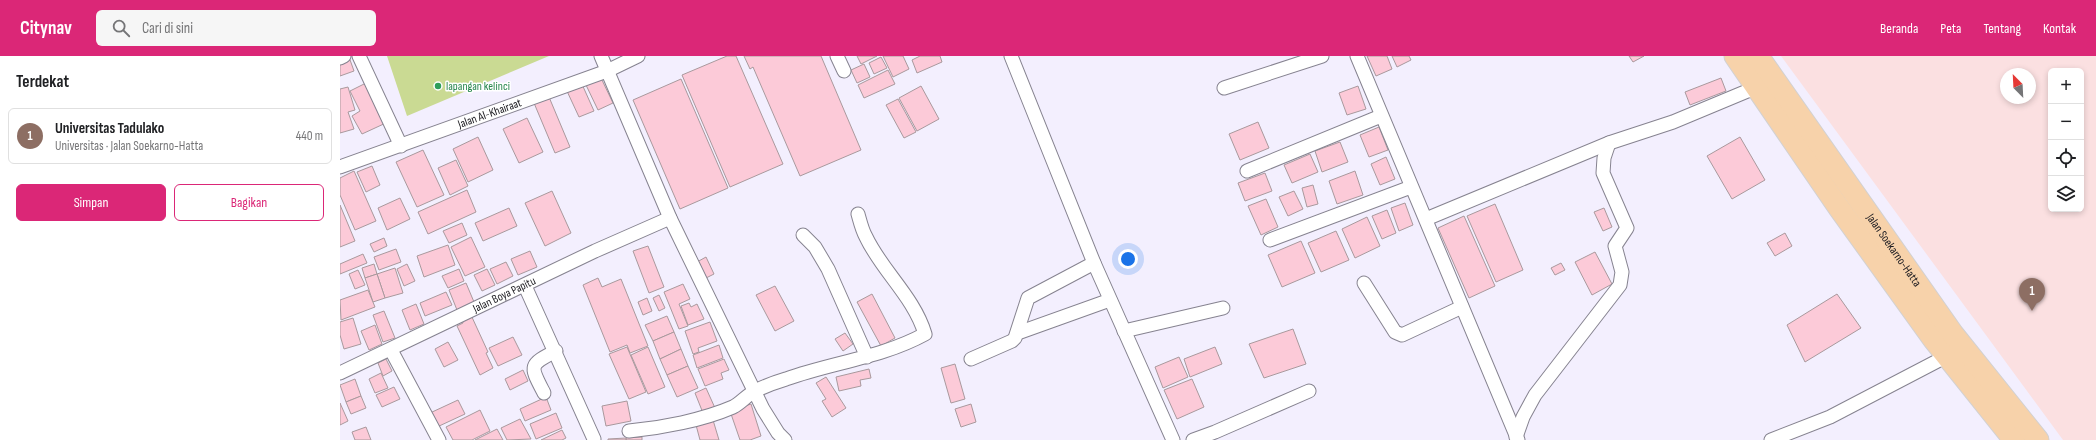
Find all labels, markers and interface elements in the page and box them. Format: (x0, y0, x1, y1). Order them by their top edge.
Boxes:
search box (96, 10, 376, 46)
text: Citynav (20, 17, 72, 40)
icon: search (110, 17, 132, 39)
text: Cari di sini (142, 19, 193, 38)
text: Beranda (1880, 20, 1918, 37)
text: Peta (1940, 20, 1961, 37)
text: Tentang (1983, 20, 2021, 37)
text: Kontak (2043, 20, 2076, 37)
north arrow (2000, 68, 2036, 104)
map controls (2048, 68, 2084, 212)
button: + (2048, 68, 2084, 104)
text: Terdekat (16, 72, 69, 92)
place label: lapangan kelinci (446, 79, 510, 94)
marker: lapangan kelinci (433, 81, 443, 91)
street label: Jalan Al-Khairaat (455, 95, 524, 132)
button: − (2048, 104, 2084, 140)
text: Universitas Tadulako (55, 119, 164, 138)
text: 1 (27, 128, 33, 144)
text: 440 m (296, 128, 323, 144)
text: Universitas · Jalan Soekarno-Hatta (55, 138, 203, 154)
button: locate (2048, 140, 2084, 176)
button: layers (2048, 176, 2084, 212)
button: Simpan (16, 184, 166, 221)
button: Bagikan (174, 184, 324, 221)
street label: Jalan Soekarno-Hatta (1862, 210, 1925, 290)
your location (1118, 249, 1138, 269)
street label: Jalan Boya Papitu (470, 274, 538, 317)
pin: 1 (2019, 278, 2045, 311)

